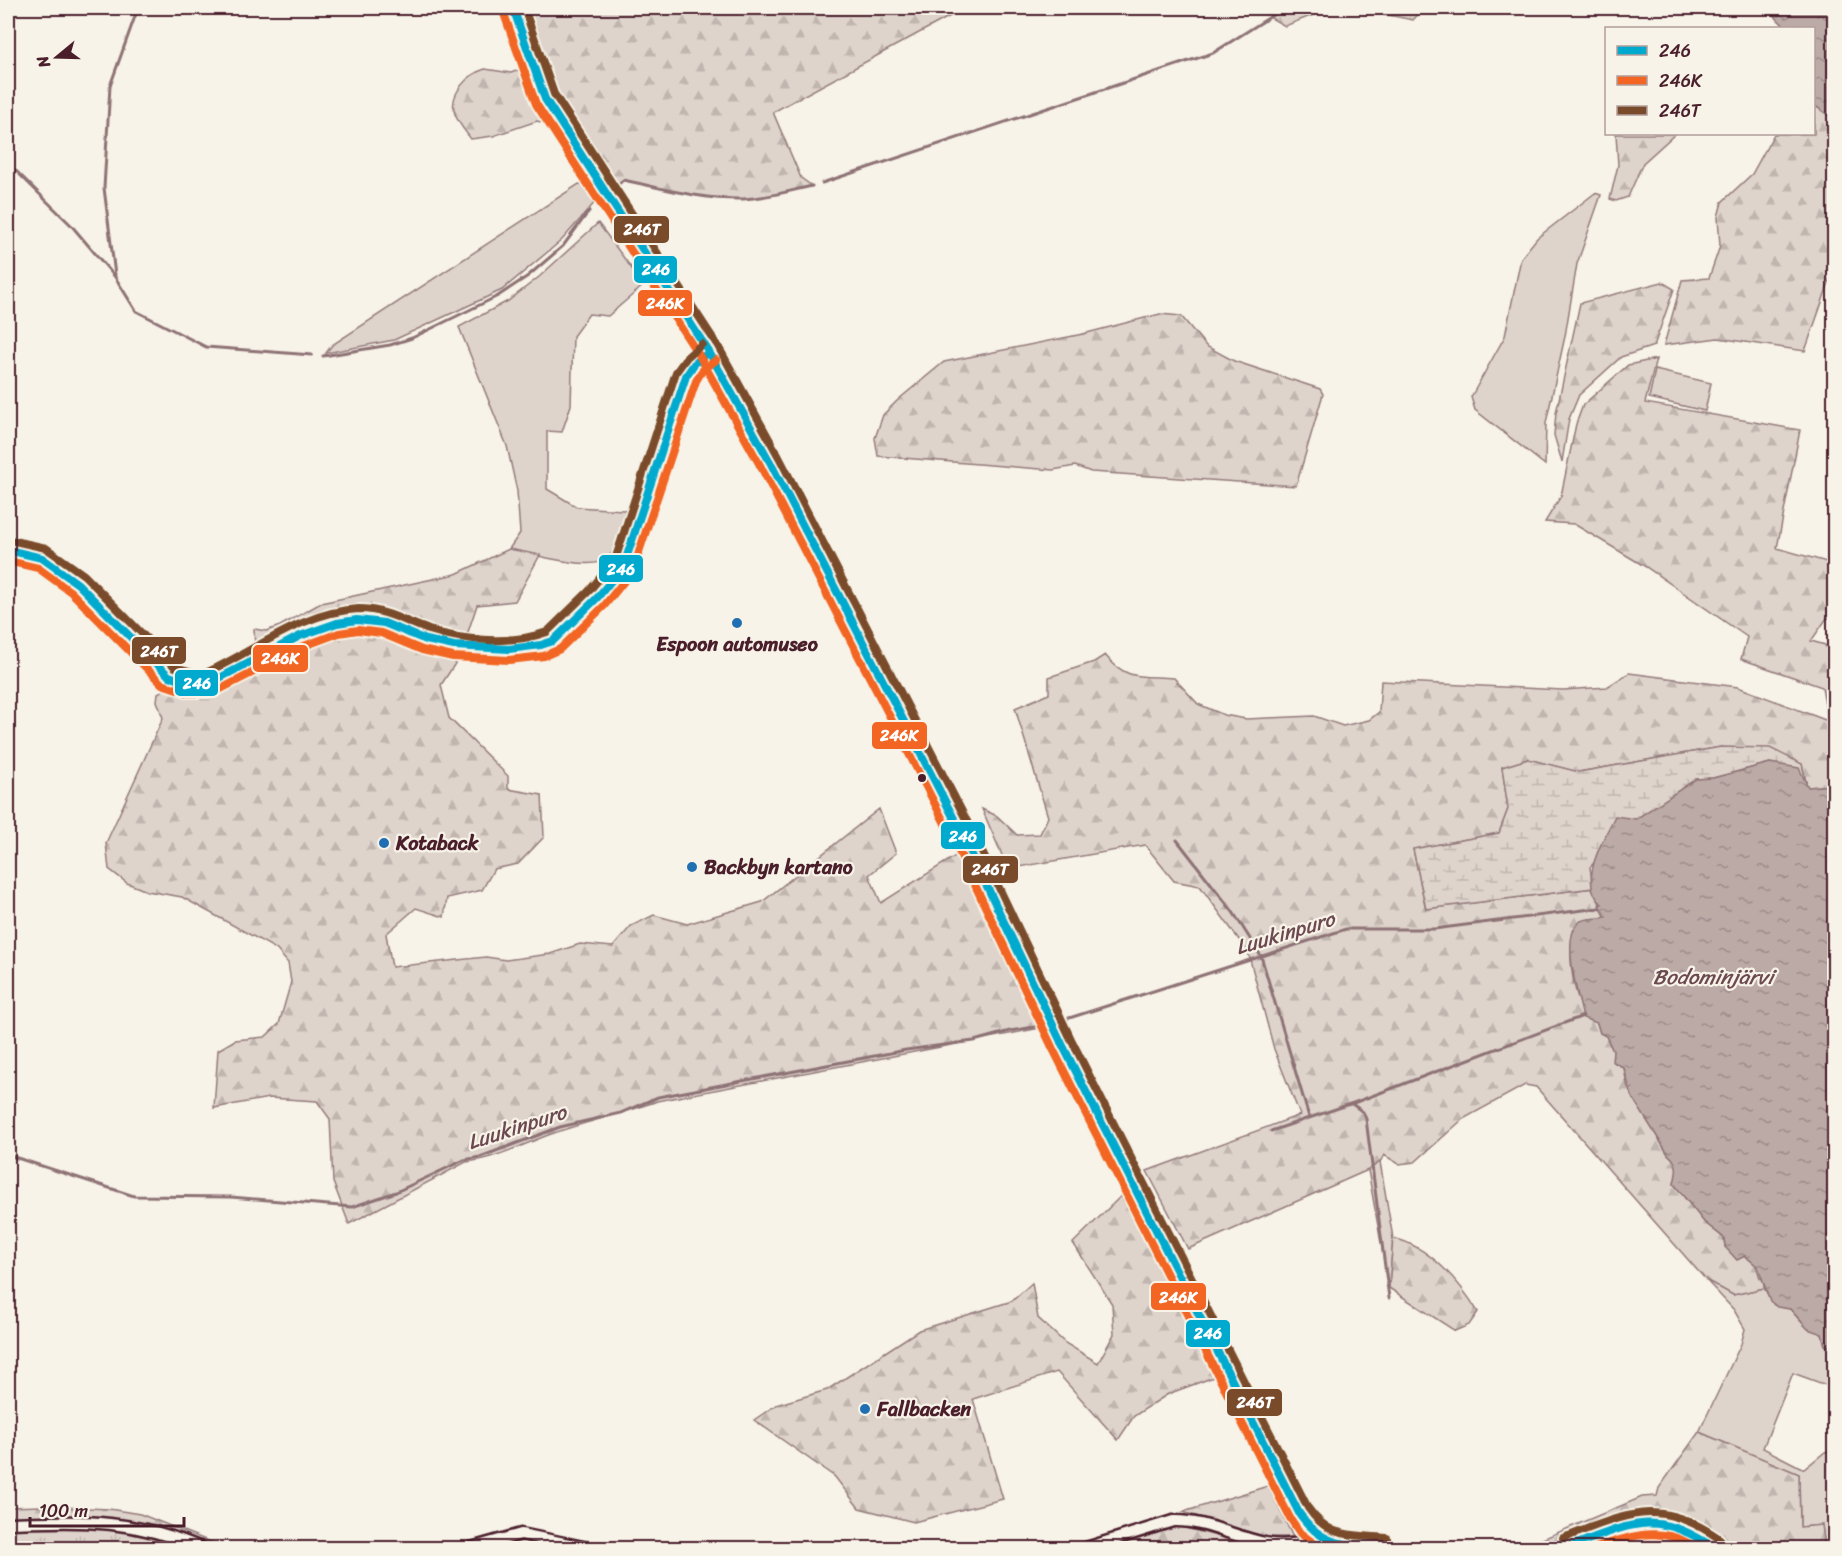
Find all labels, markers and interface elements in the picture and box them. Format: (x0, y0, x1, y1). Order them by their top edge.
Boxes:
north arrow (27, 27, 87, 87)
legend (1605, 27, 1815, 135)
text: 246 (1659, 35, 1691, 67)
text: N (27, 51, 59, 73)
text: 246K (1659, 65, 1703, 97)
text: 246T (1659, 95, 1702, 127)
line badge: 246T (613, 215, 670, 244)
text: 246T (622, 215, 662, 244)
line badge: 246 (633, 255, 678, 284)
text: 246 (641, 255, 670, 284)
line badge: 246K (637, 289, 693, 317)
text: 246K (645, 289, 685, 318)
line badge: 246 (598, 554, 644, 583)
text: 246 (606, 555, 635, 584)
marker: Espoon automuseo (730, 616, 744, 630)
place label: Espoon automuseo (656, 627, 819, 662)
line badge: 246T (131, 636, 187, 665)
text: 246T (139, 637, 179, 666)
line badge: 246K (252, 644, 309, 673)
text: 246K (260, 644, 300, 673)
line badge: 246 (174, 669, 219, 697)
text: 246 (182, 669, 211, 698)
line badge: 246K (871, 721, 928, 750)
text: 246K (879, 721, 919, 750)
unlabelled marker (916, 772, 928, 784)
line badge: 246 (940, 821, 986, 850)
text: 246 (948, 822, 977, 851)
place label: Kotaback (395, 826, 480, 861)
marker: Kotaback (377, 836, 391, 850)
place label: Backbyn kartano (704, 850, 853, 885)
line badge: 246T (962, 855, 1019, 884)
text: 246T (970, 855, 1010, 884)
marker: Backbyn kartano (685, 860, 699, 874)
water label: Luukinpuro (1231, 900, 1341, 966)
water label: Bodominjärvi (1653, 958, 1777, 996)
water label: Luukinpuro (463, 1093, 573, 1161)
line badge: 246K (1150, 1282, 1207, 1311)
text: 246K (1158, 1283, 1198, 1312)
line badge: 246 (1185, 1319, 1231, 1348)
text: 246 (1193, 1319, 1222, 1348)
line badge: 246T (1226, 1388, 1283, 1417)
text: 246T (1235, 1388, 1275, 1417)
place label: Fallbacken (876, 1392, 971, 1427)
marker: Fallbacken (858, 1402, 872, 1416)
scale bar (30, 1490, 184, 1528)
text: 100 m (39, 1495, 88, 1527)

